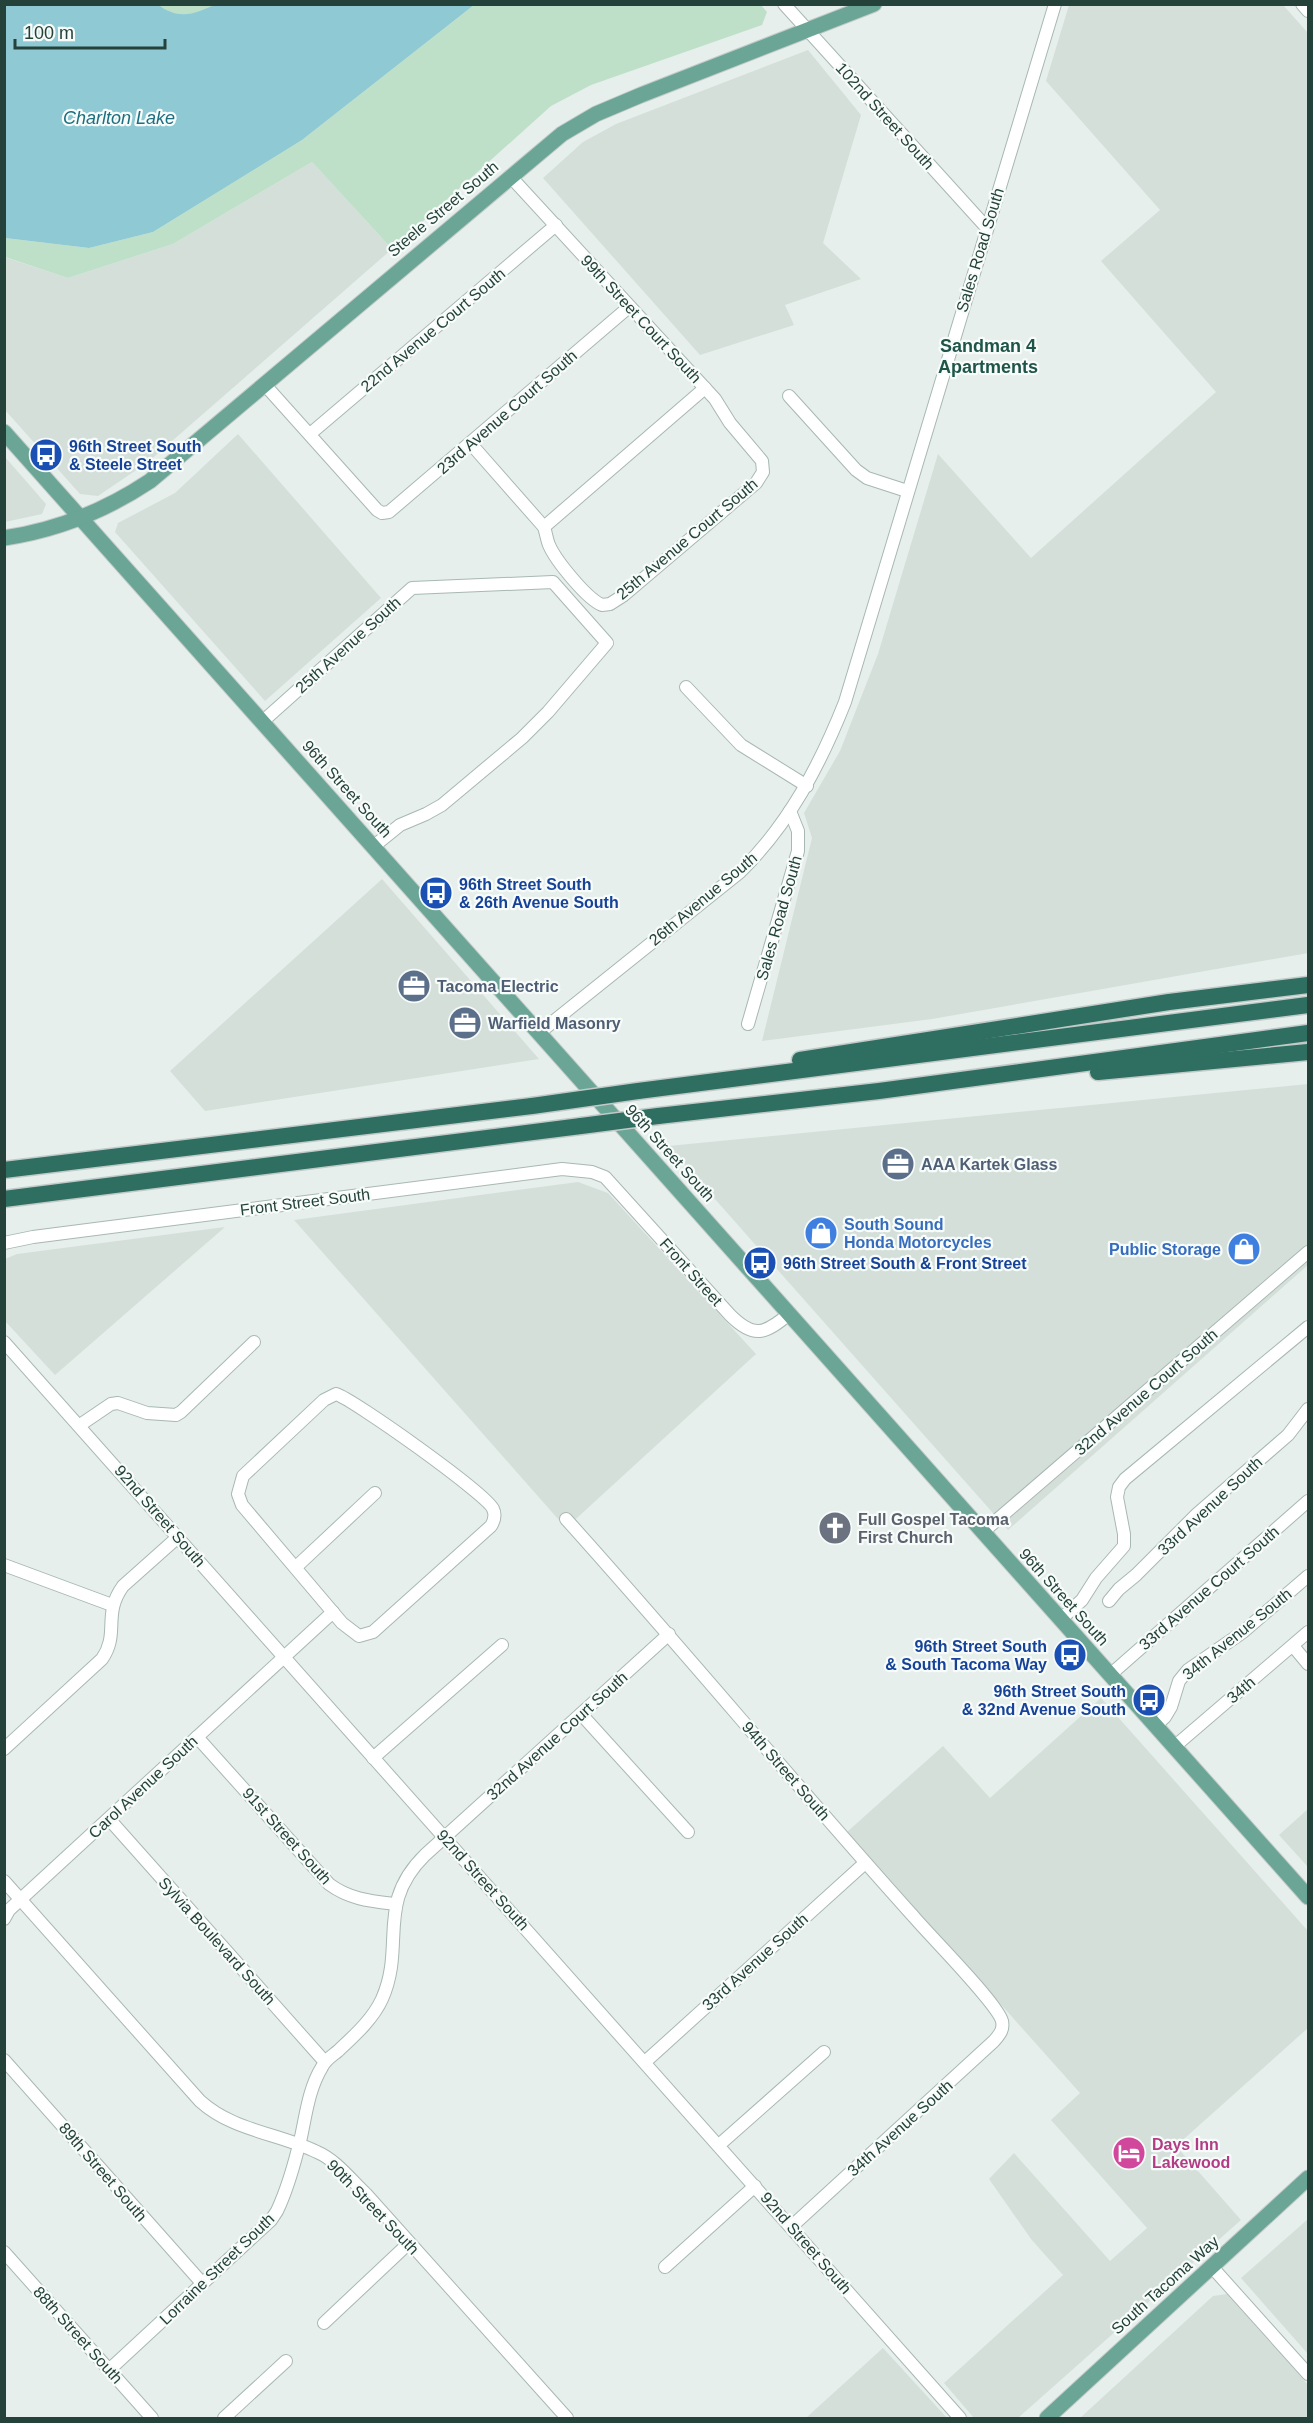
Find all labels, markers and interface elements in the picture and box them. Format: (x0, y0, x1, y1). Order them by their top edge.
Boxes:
scale bar (15, 12, 165, 50)
text: 100 m (24, 23, 74, 43)
street label: 102nd Street South (833, 59, 937, 173)
water label: Charlton Lake (63, 108, 175, 128)
street label: Steele Street South (384, 158, 502, 260)
street label: Sales Road South (953, 186, 1007, 314)
street label: 99th Street Court South (577, 252, 705, 386)
street label: 22nd Avenue Court South (357, 265, 509, 395)
district label: Sandman 4 Apartments (938, 336, 1038, 377)
street label: 23rd Avenue Court South (434, 347, 580, 477)
bus stop icon: 96th Street South & Steele Street (28, 437, 64, 473)
place label: 96th Street South & Steele Street (69, 438, 201, 473)
street label: 25th Avenue Court South (613, 475, 761, 603)
street label: 25th Avenue South (292, 594, 404, 696)
street label: 96th Street South (299, 737, 395, 841)
street label: 26th Avenue South (646, 849, 760, 949)
street label: Sales Road South (753, 854, 805, 982)
bus stop icon: 96th Street South & 26th Avenue South (418, 875, 454, 911)
place label: 96th Street South & 26th Avenue South (459, 876, 619, 911)
office icon: Tacoma Electric (396, 968, 432, 1004)
place label: Tacoma Electric (437, 978, 559, 995)
office icon: Warfield Masonry (447, 1005, 483, 1041)
place label: Warfield Masonry (488, 1015, 621, 1032)
street label: 96th Street South (622, 1101, 718, 1205)
office icon: AAA Kartek Glass (880, 1146, 916, 1182)
place label: AAA Kartek Glass (921, 1156, 1057, 1173)
street label: Front Street South (239, 1186, 371, 1218)
shop icon: South Sound Honda Motorcycles (803, 1215, 839, 1251)
place label: South Sound Honda Motorcycles (844, 1216, 992, 1251)
shop icon: Public Storage (1226, 1231, 1262, 1267)
street label: Front Street (656, 1235, 726, 1309)
place label: Public Storage (1109, 1241, 1221, 1258)
bus stop icon: 96th Street South & Front Street (742, 1245, 778, 1281)
place label: 96th Street South & Front Street (783, 1255, 1027, 1272)
street label: 32nd Avenue Court South (1071, 1326, 1221, 1458)
street label: 33rd Avenue South (1155, 1453, 1265, 1559)
street label: 92nd Street South (111, 1462, 209, 1570)
church icon: Full Gospel Tacoma First Church (817, 1510, 853, 1546)
place label: Full Gospel Tacoma First Church (858, 1511, 1009, 1546)
street label: 33rd Avenue Court South (1136, 1523, 1282, 1653)
street label: 96th Street South (1016, 1545, 1112, 1649)
street label: 34th Avenue South (1179, 1585, 1295, 1683)
bus stop icon: 96th Street South & South Tacoma Way (1052, 1637, 1088, 1673)
place label: 96th Street South & South Tacoma Way (885, 1638, 1047, 1673)
street label: 32nd Avenue Court South (483, 1668, 631, 1804)
street label: 34th (1224, 1673, 1258, 1707)
bus stop icon: 96th Street South & 32nd Avenue South (1131, 1682, 1167, 1718)
place label: 96th Street South & 32nd Avenue South (962, 1683, 1126, 1718)
street label: 94th Street South (739, 1718, 833, 1824)
street label: Carol Avenue South (85, 1732, 201, 1842)
street label: 91st Street South (239, 1784, 335, 1888)
street label: 92nd Street South (434, 1826, 532, 1934)
street label: Sylvia Boulevard South (155, 1874, 279, 2008)
street label: 33rd Avenue South (699, 1910, 811, 2014)
street label: 34th Avenue South (844, 2077, 956, 2179)
street label: 89th Street South (56, 2119, 150, 2225)
hotel icon: Days Inn Lakewood (1111, 2135, 1147, 2171)
place label: Days Inn Lakewood (1152, 2136, 1230, 2171)
street label: 90th Street South (324, 2156, 422, 2258)
street label: 92nd Street South (757, 2189, 855, 2297)
street label: Lorraine Street South (156, 2210, 278, 2328)
street label: South Tacoma Way (1108, 2233, 1222, 2337)
street label: 88th Street South (30, 2283, 126, 2387)

